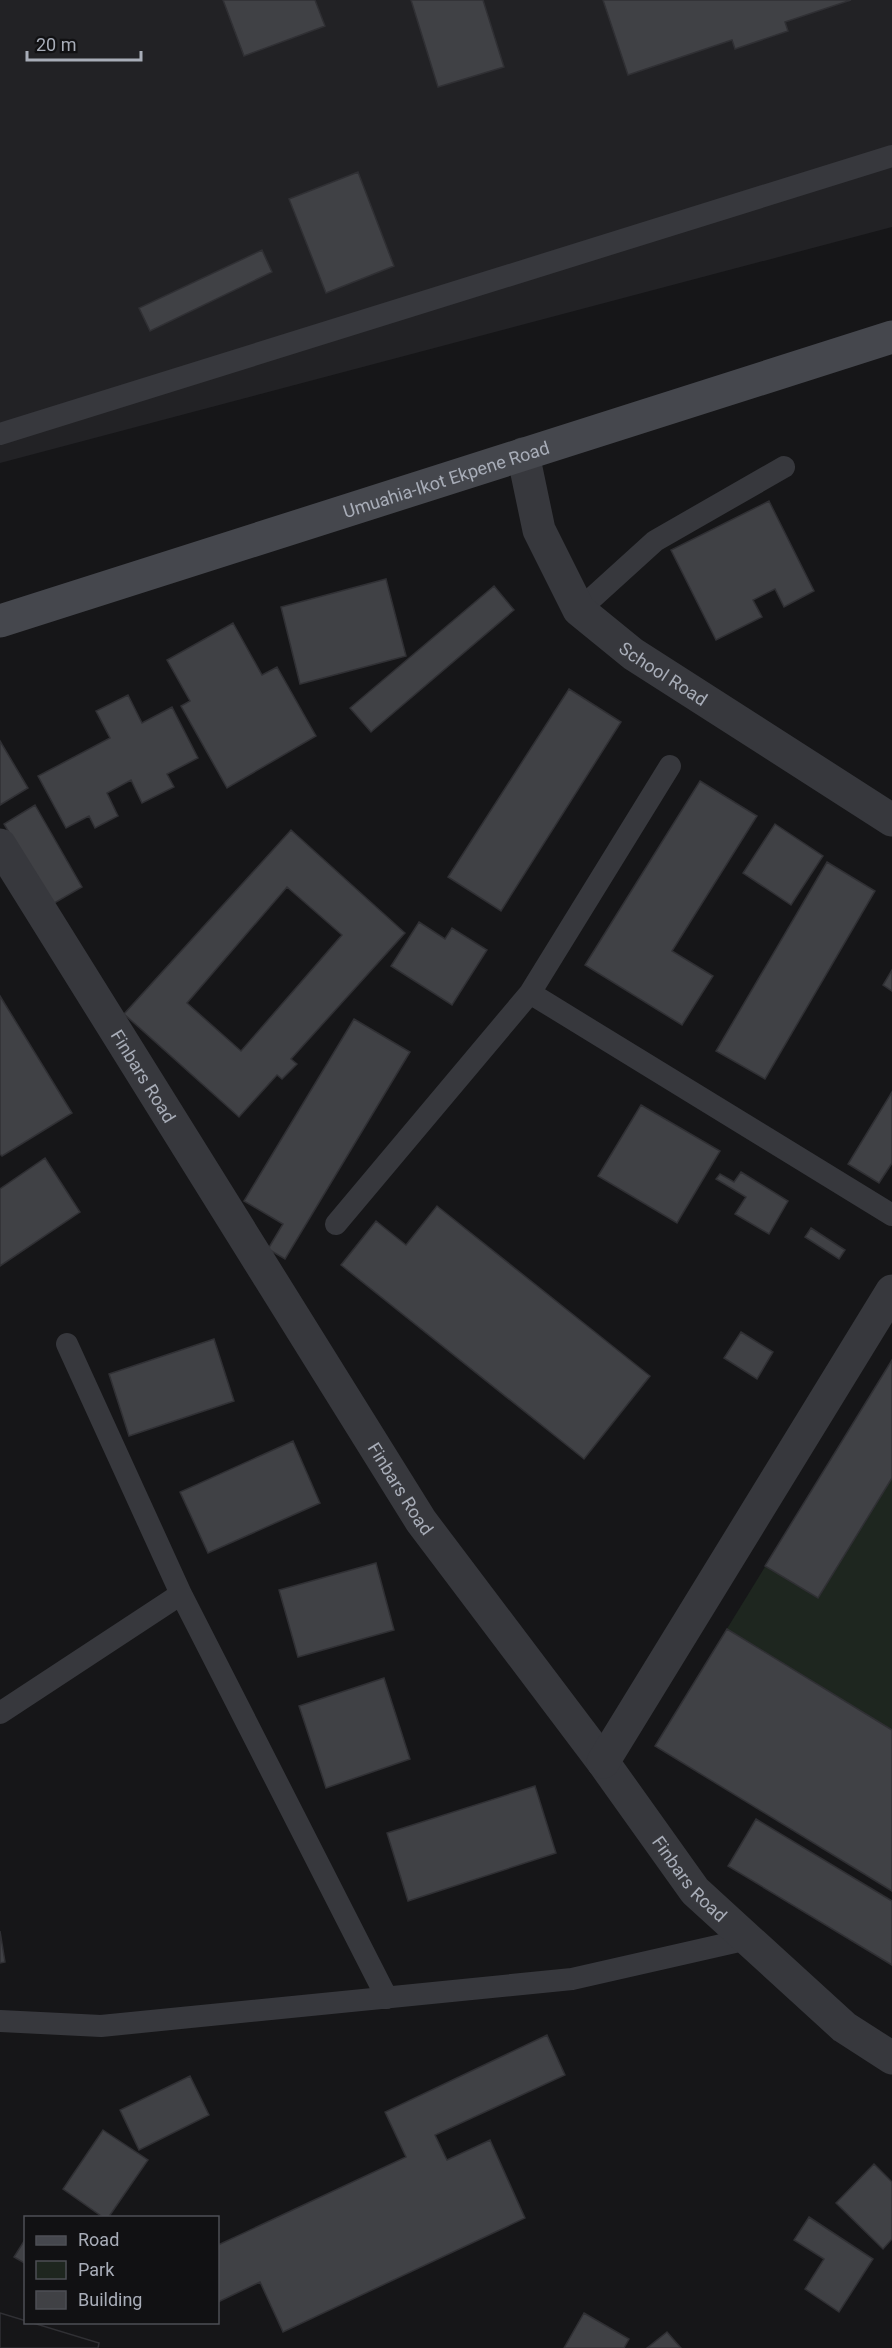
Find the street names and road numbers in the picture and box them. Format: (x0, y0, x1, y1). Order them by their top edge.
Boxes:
street label: Umuahia-Ikot Ekpene Road (340, 436, 552, 522)
street label: School Road (615, 637, 712, 710)
street label: Finbars Road (107, 1026, 181, 1126)
street label: Finbars Road (364, 1438, 438, 1539)
street label: Finbars Road (648, 1832, 732, 1926)

